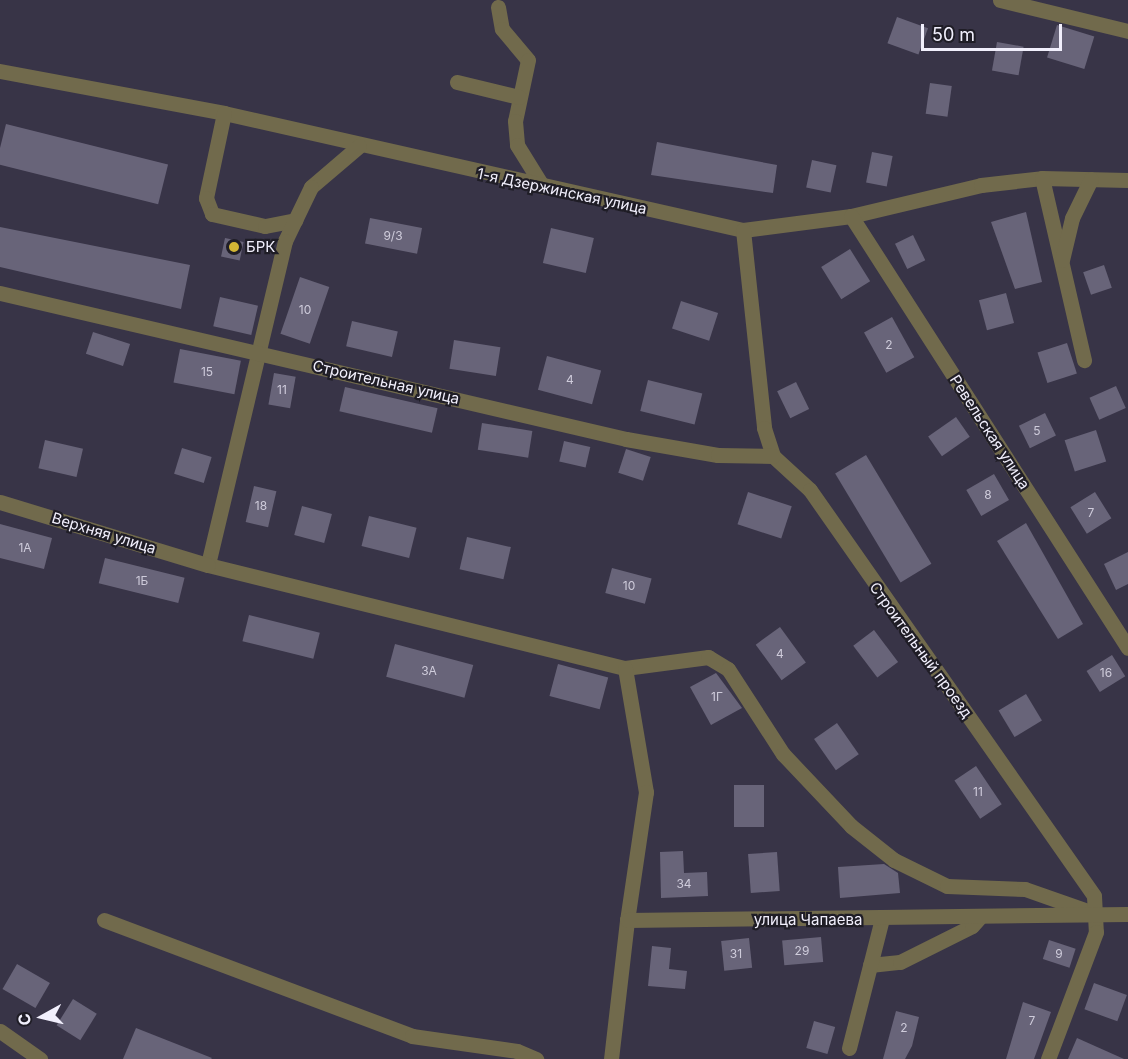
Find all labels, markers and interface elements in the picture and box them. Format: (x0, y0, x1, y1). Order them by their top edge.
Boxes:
scale bar (924, 12, 1065, 50)
text: 50 m (932, 24, 975, 45)
street label: 1-я Дзержинская улица (476, 164, 648, 218)
house number: 9/3 (383, 229, 403, 243)
place label: БРК (246, 238, 275, 256)
marker: БРК (227, 240, 241, 254)
house number: 10 (299, 303, 311, 317)
house number: 2 (885, 338, 893, 352)
street label: Строительная улица (311, 356, 461, 408)
house number: 15 (201, 365, 213, 379)
street label: Ревельская улица (946, 371, 1034, 493)
house number: 4 (566, 373, 574, 387)
house number: 11 (277, 383, 287, 397)
house number: 5 (1033, 424, 1041, 438)
house number: 8 (984, 488, 992, 502)
house number: 18 (255, 499, 267, 513)
house number: 7 (1088, 506, 1094, 520)
street label: Верхняя улица (50, 509, 158, 557)
house number: 1А (18, 541, 32, 555)
house number: 1Б (136, 574, 148, 588)
house number: 10 (623, 579, 635, 593)
street label: Строительный проезд (866, 579, 976, 721)
house number: 4 (776, 647, 784, 661)
house number: 3А (421, 664, 437, 678)
house number: 16 (1100, 666, 1112, 680)
house number: 1Г (711, 690, 723, 704)
house number: 11 (973, 785, 983, 799)
house number: 34 (676, 877, 692, 891)
street label: улица Чапаева (754, 911, 862, 929)
house number: 29 (795, 944, 809, 958)
house number: 31 (730, 947, 742, 961)
house number: 9 (1055, 947, 1063, 961)
north arrow (12, 987, 72, 1047)
text: С (13, 1012, 35, 1027)
house number: 7 (1029, 1014, 1035, 1028)
house number: 2 (900, 1021, 908, 1035)

